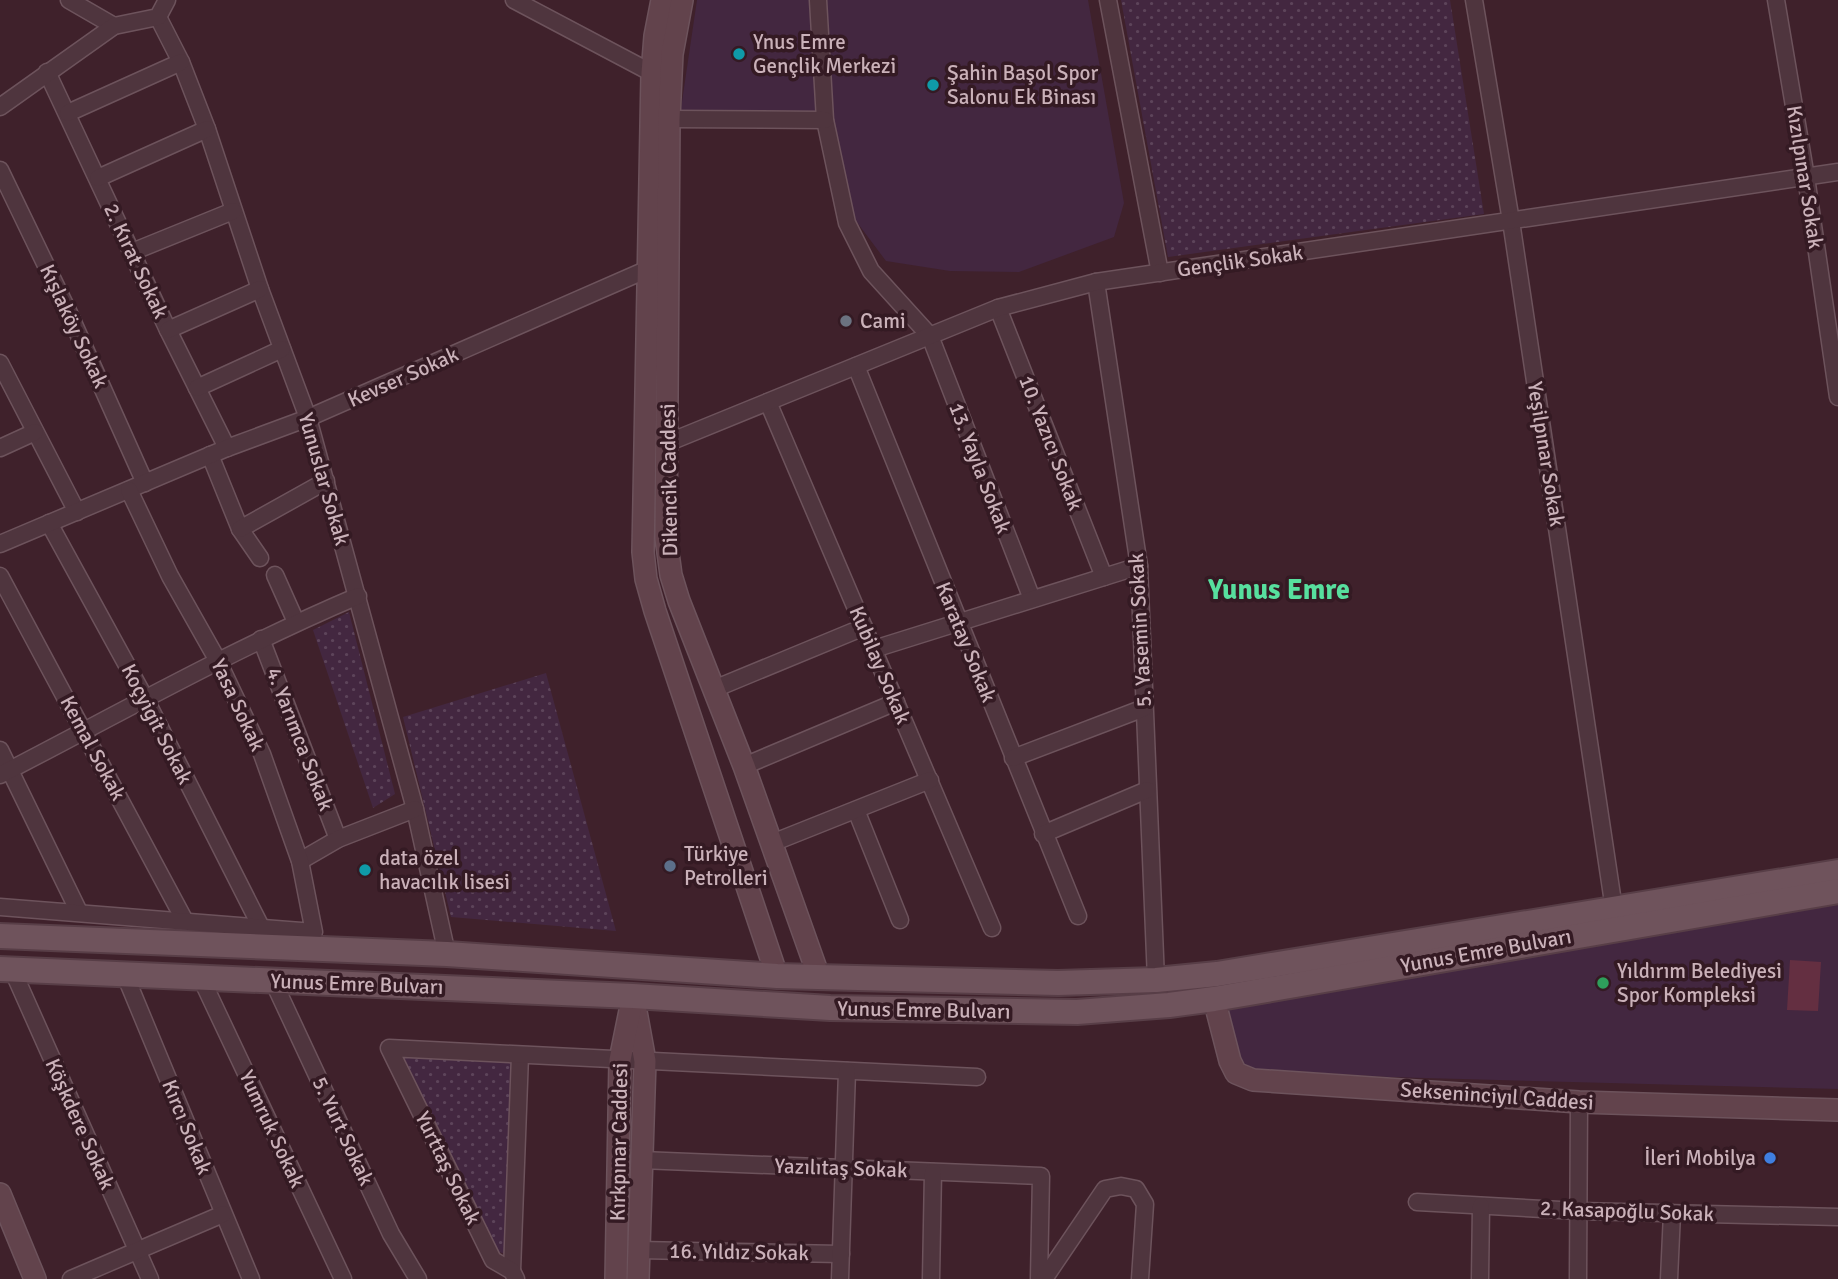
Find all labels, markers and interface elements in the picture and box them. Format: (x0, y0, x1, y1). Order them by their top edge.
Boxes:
place label: Ynus Emre Gençlik Merkezi (753, 29, 896, 79)
marker: Ynus Emre Gençlik Merkezi (731, 46, 747, 62)
place label: Şahin Başol Spor Salonu Ek Binası (947, 60, 1098, 110)
marker: Şahin Başol Spor Salonu Ek Binası (925, 77, 941, 93)
street label: Kızılpınar Sokak (1781, 103, 1829, 251)
street label: 2. Kırat Sokak (98, 199, 174, 323)
street label: Gençlik Sokak (1176, 239, 1305, 283)
street label: Kışlaköy Sokak (34, 260, 114, 392)
place label: Cami (860, 308, 906, 334)
marker: Cami (838, 313, 854, 329)
street label: Kevser Sokak (344, 341, 463, 413)
street label: 10. Yazıcı Sokak (1013, 372, 1089, 515)
street label: Yeşilpınar Sokak (1522, 380, 1570, 529)
street label: 13. Yayla Sokak (943, 399, 1017, 538)
street label: Dikencik Caddesi (655, 403, 683, 557)
street label: Yunuslar Sokak (293, 410, 355, 549)
street label: 5. Yasemin Sokak (1123, 552, 1157, 708)
district label: Yunus Emre (1207, 573, 1350, 607)
street label: Karatay Sokak (930, 578, 1002, 706)
street label: Kubilay Sokak (843, 602, 917, 728)
street label: Yasa Sokak (205, 655, 271, 756)
street label: Koçyigit Sokak (116, 659, 199, 789)
street label: 4. Yarımca Sokak (261, 664, 339, 815)
street label: Kemal Sokak (54, 691, 132, 805)
place label: Türkiye Petrolleri (684, 841, 768, 891)
place label: data özel havacılık lisesi (379, 845, 510, 895)
marker: Türkiye Petrolleri (662, 858, 678, 874)
marker: data özel havacılık lisesi (357, 862, 373, 878)
street label: Yunus Emre Bulvarı (1398, 923, 1574, 979)
place label: Yıldırım Belediyesi Spor Kompleksi (1617, 958, 1782, 1008)
street label: Yunus Emre Bulvarı (270, 968, 444, 1000)
marker: Yıldırım Belediyesi Spor Kompleksi (1595, 975, 1611, 991)
street label: Yunus Emre Bulvarı (837, 995, 1011, 1025)
street label: Köşkdere Sokak (39, 1054, 121, 1194)
street label: Kırkpınar Caddesi (605, 1063, 633, 1221)
street label: Yumruk Sokak (233, 1066, 311, 1192)
street label: 5. Yurt Sokak (306, 1072, 380, 1190)
street label: Kırcı Sokak (156, 1076, 218, 1179)
street label: Sekseninciyıl Caddesi (1399, 1076, 1595, 1116)
street label: Yurttaş Sokak (409, 1107, 487, 1229)
place label: İleri Mobilya (1644, 1145, 1756, 1171)
marker: İleri Mobilya (1762, 1150, 1778, 1166)
street label: Yazılıtaş Sokak (774, 1153, 908, 1183)
street label: 2. Kasapoğlu Sokak (1540, 1195, 1715, 1227)
street label: 16. Yıldız Sokak (669, 1238, 810, 1266)

